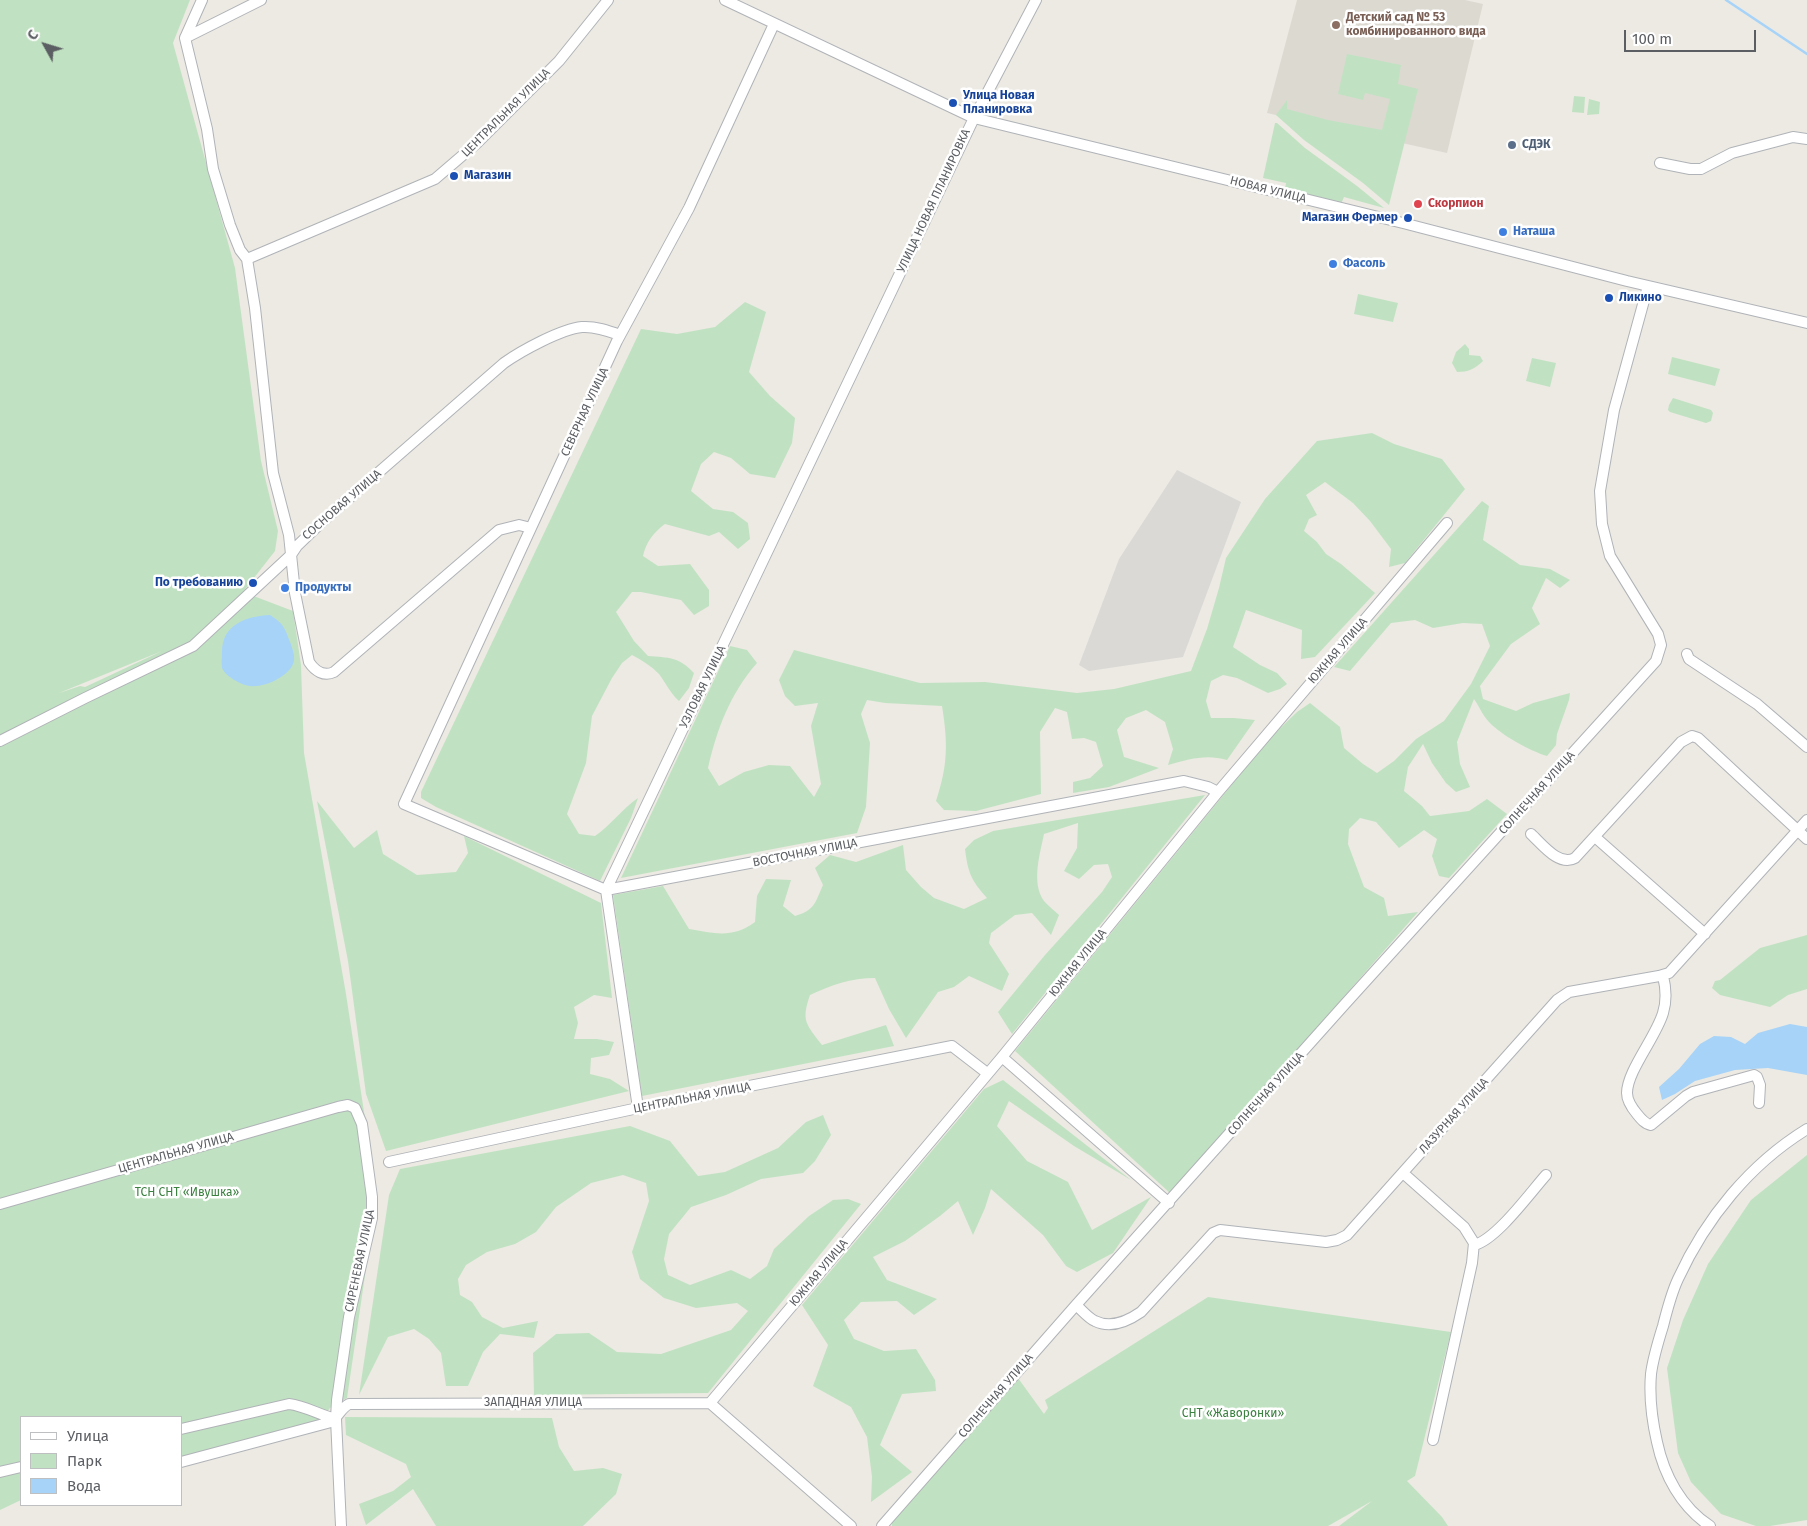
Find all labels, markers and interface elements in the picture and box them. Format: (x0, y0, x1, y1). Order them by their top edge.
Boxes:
place label: Детский сад № 53 комбинированного вида (1346, 11, 1486, 39)
marker: Детский сад № 53 комбинированного вида (1330, 19, 1342, 31)
north arrow (20, 20, 70, 70)
scale bar (1627, 20, 1760, 52)
text: С (24, 27, 42, 44)
text: 100 m (1632, 30, 1672, 48)
street label: ЦЕНТРАЛЬНАЯ УЛИЦА (459, 66, 553, 160)
place label: Улица Новая Планировка (963, 89, 1035, 117)
marker: Улица Новая Планировка (947, 97, 959, 109)
street label: УЛИЦА НОВАЯ ПЛАНИРОВКА (894, 127, 974, 275)
place label: СДЭК (1522, 138, 1550, 152)
marker: СДЭК (1506, 139, 1518, 151)
place label: Магазин (464, 169, 511, 183)
marker: Магазин (448, 170, 460, 182)
street label: НОВАЯ УЛИЦА (1228, 174, 1308, 206)
place label: Скорпион (1428, 197, 1483, 211)
marker: Скорпион (1412, 198, 1424, 210)
place label: Магазин Фермер (1302, 211, 1398, 225)
marker: Магазин Фермер (1402, 212, 1414, 224)
place label: Наташа (1513, 225, 1555, 239)
marker: Наташа (1497, 226, 1509, 238)
place label: Фасоль (1343, 257, 1385, 271)
marker: Фасоль (1327, 258, 1339, 270)
place label: Ликино (1619, 291, 1662, 305)
marker: Ликино (1603, 292, 1615, 304)
street label: СЕВЕРНАЯ УЛИЦА (558, 365, 612, 459)
street label: СОСНОВАЯ УЛИЦА (300, 467, 384, 543)
place label: По требованию (155, 576, 243, 590)
marker: По требованию (247, 577, 259, 589)
place label: Продукты (295, 581, 351, 595)
marker: Продукты (279, 582, 291, 594)
street label: ЮЖНАЯ УЛИЦА (1305, 615, 1371, 687)
street label: УЗЛОВАЯ УЛИЦА (677, 643, 729, 731)
street label: СОЛНЕЧНАЯ УЛИЦА (1496, 748, 1578, 838)
street label: ВОСТОЧНАЯ УЛИЦА (751, 836, 859, 870)
street label: ЮЖНАЯ УЛИЦА (1046, 926, 1110, 1000)
street label: СОЛНЕЧНАЯ УЛИЦА (1225, 1049, 1307, 1139)
street label: ЛАЗУРНАЯ УЛИЦА (1416, 1075, 1492, 1157)
street label: ЦЕНТРАЛЬНАЯ УЛИЦА (632, 1080, 752, 1116)
street label: ЦЕНТРАЛЬНАЯ УЛИЦА (117, 1130, 235, 1176)
park label: ТСН СНТ «Ивушка» (135, 1186, 239, 1200)
street label: СИРЕНЕВАЯ УЛИЦА (342, 1208, 378, 1314)
street label: ЮЖНАЯ УЛИЦА (787, 1237, 851, 1309)
street label: СОЛНЕЧНАЯ УЛИЦА (955, 1351, 1037, 1441)
street label: ЗАПАДНАЯ УЛИЦА (484, 1396, 582, 1410)
park label: СНТ «Жаворонки» (1182, 1407, 1284, 1421)
legend (20, 1416, 182, 1506)
text: Улица (67, 1427, 109, 1445)
text: Парк (67, 1452, 102, 1470)
text: Вода (67, 1477, 101, 1495)

